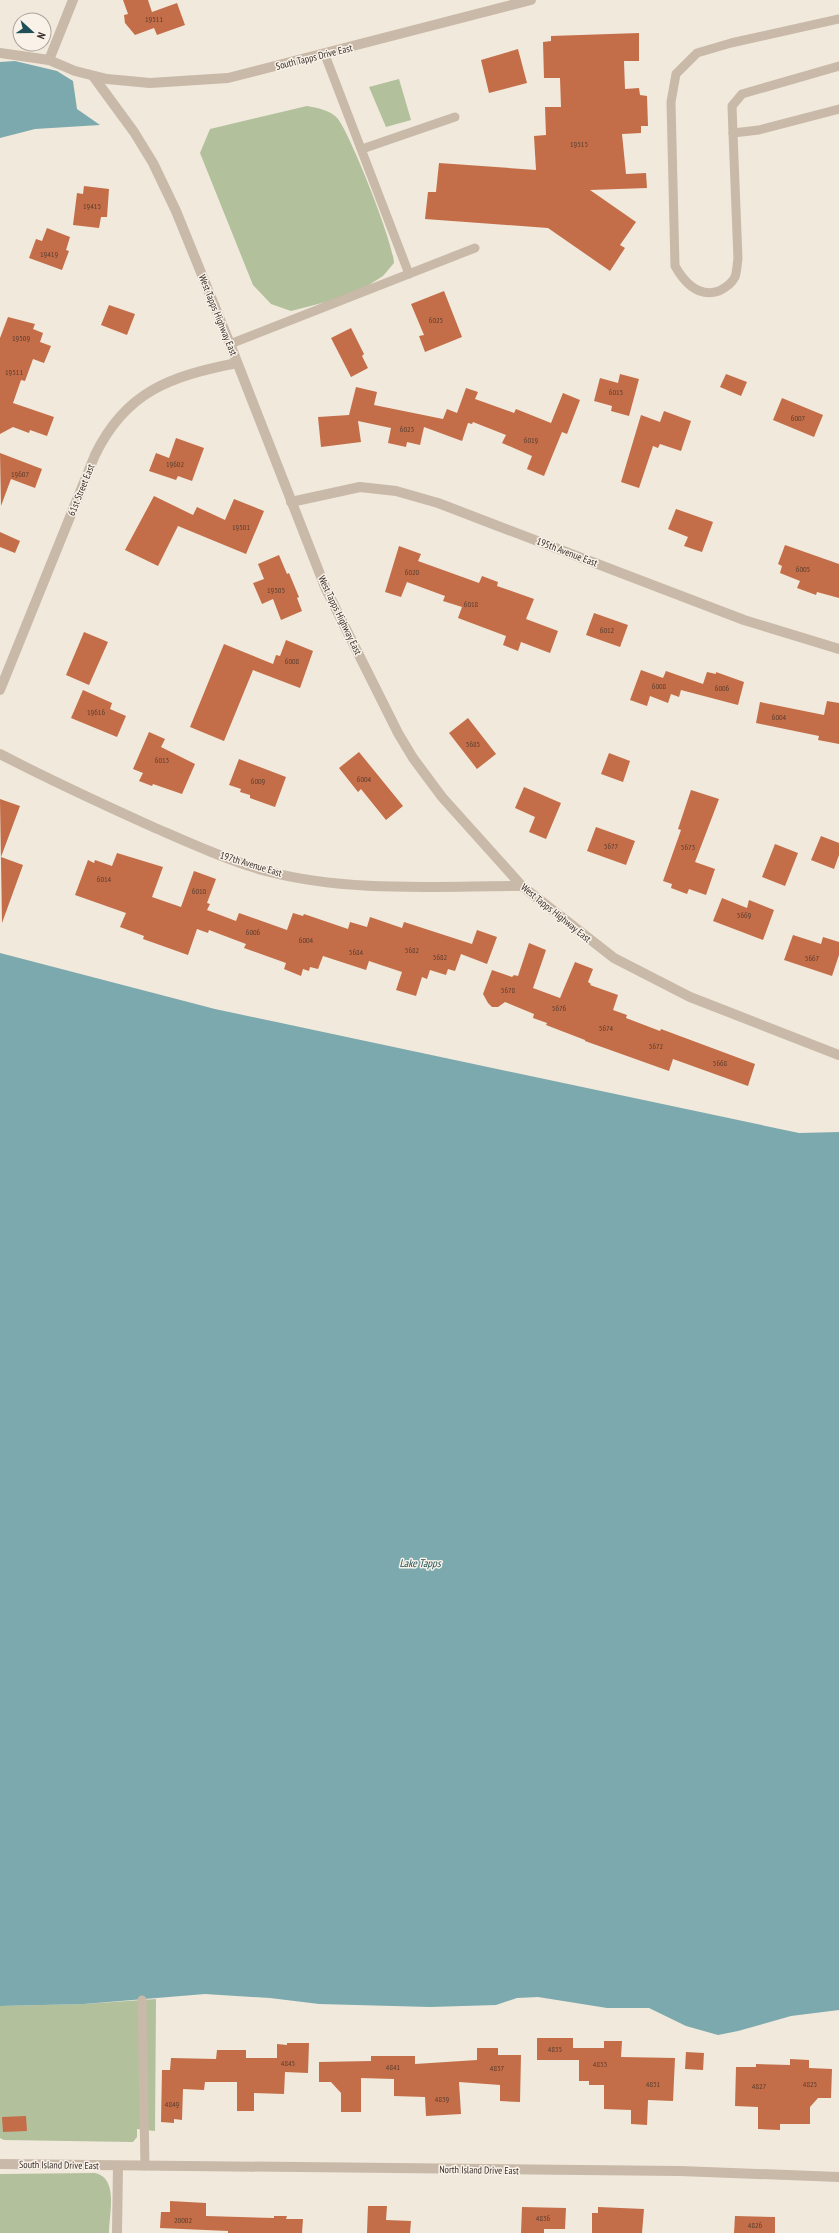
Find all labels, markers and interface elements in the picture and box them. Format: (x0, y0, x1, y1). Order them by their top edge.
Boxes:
north arrow (12, 12, 52, 52)
house number: 19511 (145, 14, 163, 24)
text: N (34, 30, 49, 41)
street label: South Tapps Drive East (274, 41, 354, 73)
house number: 19515 (570, 139, 588, 149)
house number: 19415 (83, 201, 101, 211)
house number: 19419 (40, 249, 58, 259)
street label: West Tapps Highway East (196, 272, 240, 358)
house number: 6025 (429, 315, 443, 325)
house number: 19509 (12, 333, 30, 343)
house number: 19511 (5, 367, 23, 377)
house number: 6015 (609, 387, 623, 397)
house number: 6007 (791, 413, 806, 423)
house number: 6023 (400, 424, 415, 434)
house number: 6019 (524, 435, 539, 445)
house number: 19602 (166, 459, 184, 469)
street label: 61st Street East (65, 462, 97, 518)
house number: 19607 (11, 469, 29, 479)
house number: 19501 (232, 522, 250, 532)
street label: 195th Avenue East (535, 534, 600, 570)
house number: 6005 (796, 564, 810, 574)
house number: 6020 (405, 567, 420, 577)
street label: West Tapps Highway East (315, 573, 365, 657)
house number: 19505 (267, 585, 285, 595)
house number: 6018 (464, 599, 479, 609)
house number: 6012 (600, 625, 615, 635)
house number: 6008 (285, 656, 300, 666)
house number: 6008 (652, 681, 667, 691)
house number: 6006 (715, 683, 730, 693)
house number: 19616 (87, 707, 105, 717)
house number: 6004 (772, 712, 787, 722)
house number: 5685 (466, 739, 480, 749)
house number: 6013 (155, 755, 170, 765)
house number: 6004 (357, 774, 372, 784)
house number: 6009 (251, 776, 266, 786)
house number: 5677 (604, 841, 619, 851)
house number: 5673 (681, 842, 696, 852)
street label: 197th Avenue East (218, 848, 284, 880)
house number: 6014 (97, 874, 112, 884)
street label: West Tapps Highway East (518, 881, 594, 945)
house number: 6010 (192, 886, 207, 896)
house number: 5669 (737, 910, 752, 920)
house number: 6006 (246, 927, 261, 937)
house number: 6004 (299, 935, 314, 945)
house number: 5682 (405, 945, 420, 955)
house number: 5684 (349, 947, 364, 957)
house number: 5682 (433, 952, 448, 962)
house number: 5667 (805, 953, 820, 963)
house number: 5678 (501, 985, 516, 995)
house number: 5676 (552, 1003, 567, 1013)
house number: 5674 (599, 1023, 614, 1033)
house number: 5672 (649, 1041, 664, 1051)
house number: 5668 (713, 1058, 728, 1068)
water label: Lake Tapps (399, 1556, 442, 1570)
house number: 4835 (548, 2044, 562, 2054)
house number: 4845 (281, 2058, 295, 2068)
house number: 4833 (593, 2059, 608, 2069)
house number: 4841 (386, 2062, 401, 2072)
house number: 4837 (490, 2063, 505, 2073)
house number: 4831 (646, 2079, 661, 2089)
house number: 4825 (803, 2079, 817, 2089)
house number: 4827 (752, 2081, 767, 2091)
house number: 4839 (435, 2094, 450, 2104)
house number: 4849 (165, 2099, 180, 2109)
street label: South Island Drive East (19, 2158, 99, 2172)
street label: North Island Drive East (439, 2163, 519, 2177)
house number: 4836 (536, 2213, 551, 2223)
house number: 20002 (174, 2215, 192, 2225)
house number: 4826 (748, 2220, 763, 2230)

